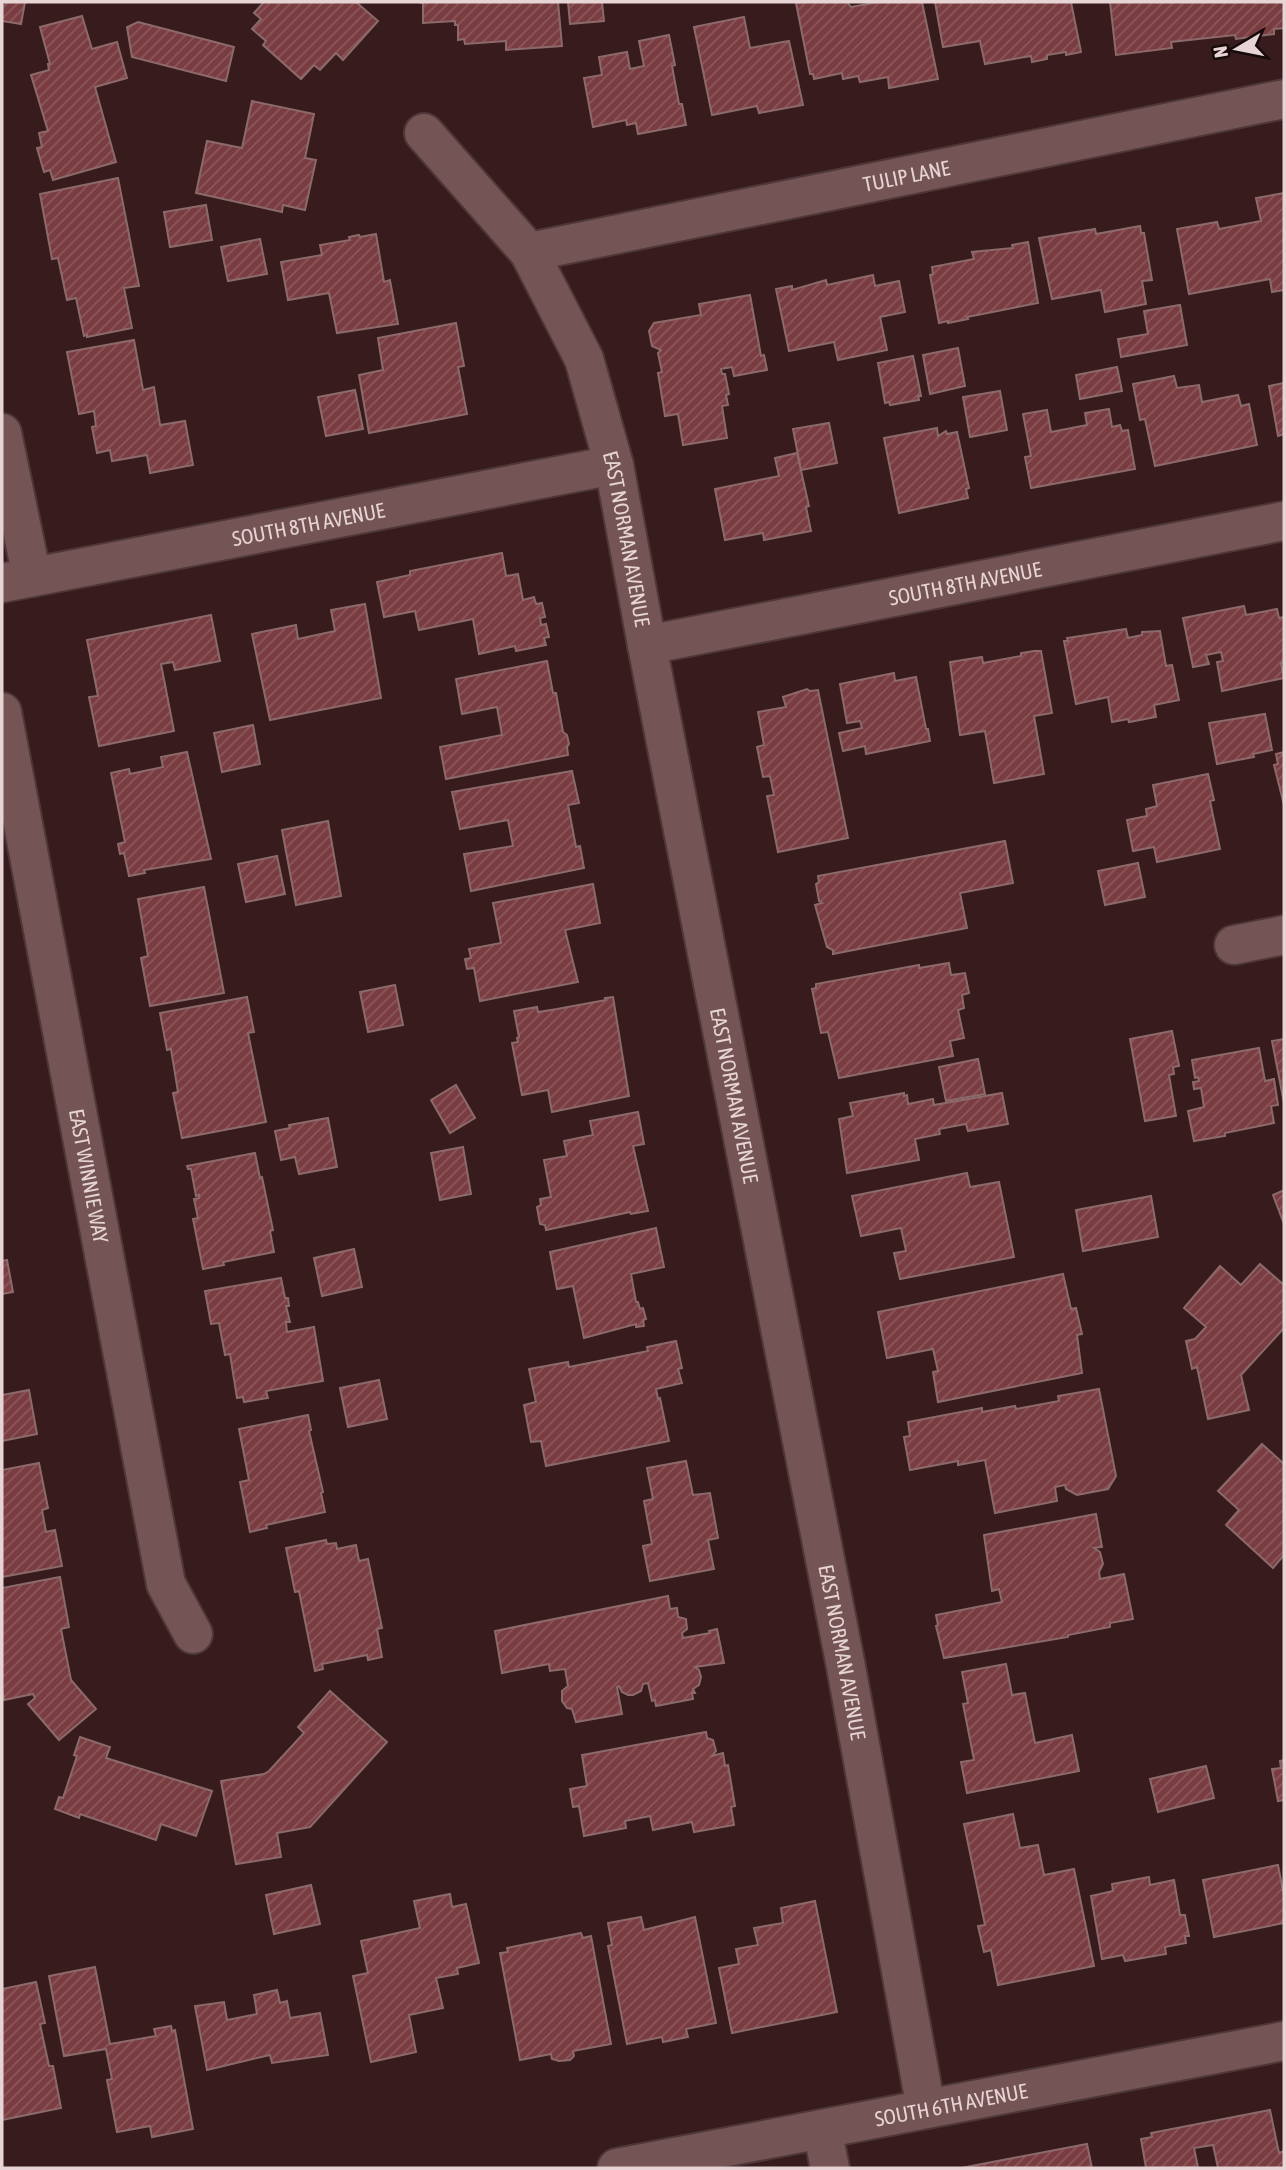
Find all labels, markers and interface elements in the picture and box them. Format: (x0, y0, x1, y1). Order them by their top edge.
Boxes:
north arrow (1202, 14, 1272, 84)
text: N (1208, 45, 1232, 59)
street label: TULIP LANE (861, 155, 952, 196)
street label: EAST NORMAN AVENUE (599, 448, 655, 628)
street label: SOUTH 8TH AVENUE (230, 497, 387, 550)
street label: SOUTH 8TH AVENUE (887, 557, 1043, 610)
street label: EAST NORMAN AVENUE (706, 1006, 763, 1185)
street label: EAST WINNIE WAY (65, 1107, 114, 1246)
street label: EAST NORMAN AVENUE (814, 1562, 871, 1742)
street label: SOUTH 6TH AVENUE (873, 2078, 1029, 2131)

